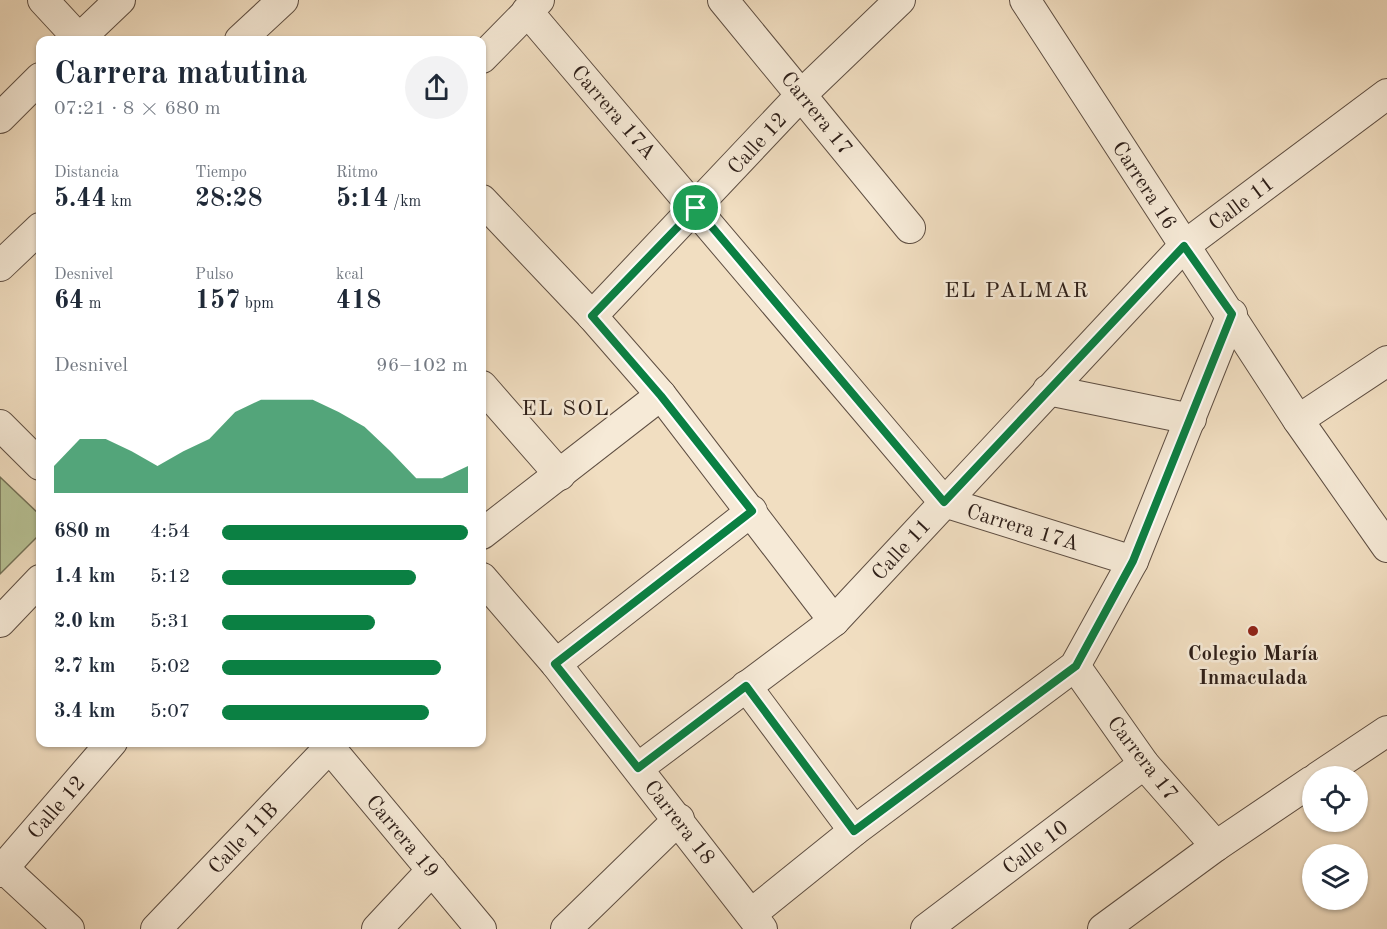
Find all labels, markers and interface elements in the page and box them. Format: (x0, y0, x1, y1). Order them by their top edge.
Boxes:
button: share (405, 56, 468, 119)
text: Carrera matutina (54, 58, 307, 91)
street label: Carrera 17A (567, 62, 659, 164)
street label: Carrera 17 (776, 68, 856, 160)
text: 07:21 · 8 × 680 m (54, 99, 221, 119)
street label: Calle 12 (725, 109, 792, 179)
street label: Carrera 16 (1108, 138, 1180, 234)
text: Distancia (54, 165, 119, 181)
text: Tiempo (195, 165, 247, 181)
text: Ritmo (336, 165, 378, 181)
street label: Calle 11 (1205, 173, 1278, 235)
pin (670, 182, 721, 233)
text: 5.44 (54, 186, 107, 212)
text: 28:28 (195, 186, 263, 212)
text: 5:14 (336, 186, 389, 212)
icon: arrive (679, 191, 712, 224)
text: km (107, 194, 132, 210)
text: /km (389, 194, 421, 210)
text: Desnivel (54, 267, 113, 283)
text: Pulso (195, 267, 234, 283)
text: kcal (336, 267, 364, 283)
district label: EL PALMAR (944, 280, 1090, 302)
text: 64 (54, 288, 84, 314)
text: 157 (195, 288, 240, 314)
text: 418 (336, 288, 381, 314)
text: m (84, 296, 101, 312)
text: bpm (240, 296, 274, 312)
text: Desnivel (54, 356, 128, 376)
text: 96–102 m (376, 356, 468, 376)
district label: EL SOL (522, 398, 610, 420)
street label: Carrera 17A (964, 501, 1081, 556)
street label: Calle 11 (869, 515, 936, 585)
text: 680 m (54, 522, 110, 542)
text: 4:54 (150, 522, 190, 542)
text: 1.4 km (54, 567, 116, 587)
text: 5:12 (150, 567, 190, 587)
text: 2.0 km (54, 612, 116, 632)
text: 5:31 (150, 612, 190, 632)
marker: Colegio María Inmaculada (1246, 624, 1260, 638)
place label: Colegio María Inmaculada (1188, 644, 1319, 689)
text: 2.7 km (54, 657, 116, 677)
text: 5:02 (150, 657, 190, 677)
text: 3.4 km (54, 702, 116, 722)
text: 5:07 (150, 702, 190, 722)
street label: Carrera 17 (1103, 713, 1181, 805)
map controls (1302, 766, 1368, 910)
button: locate (1302, 766, 1368, 832)
street label: Calle 12 (24, 773, 90, 843)
street label: Carrera 18 (640, 777, 718, 869)
street label: Carrera 19 (361, 792, 442, 882)
street label: Calle 11B (205, 799, 283, 879)
street label: Calle 10 (999, 817, 1072, 879)
button: layers (1302, 844, 1368, 910)

